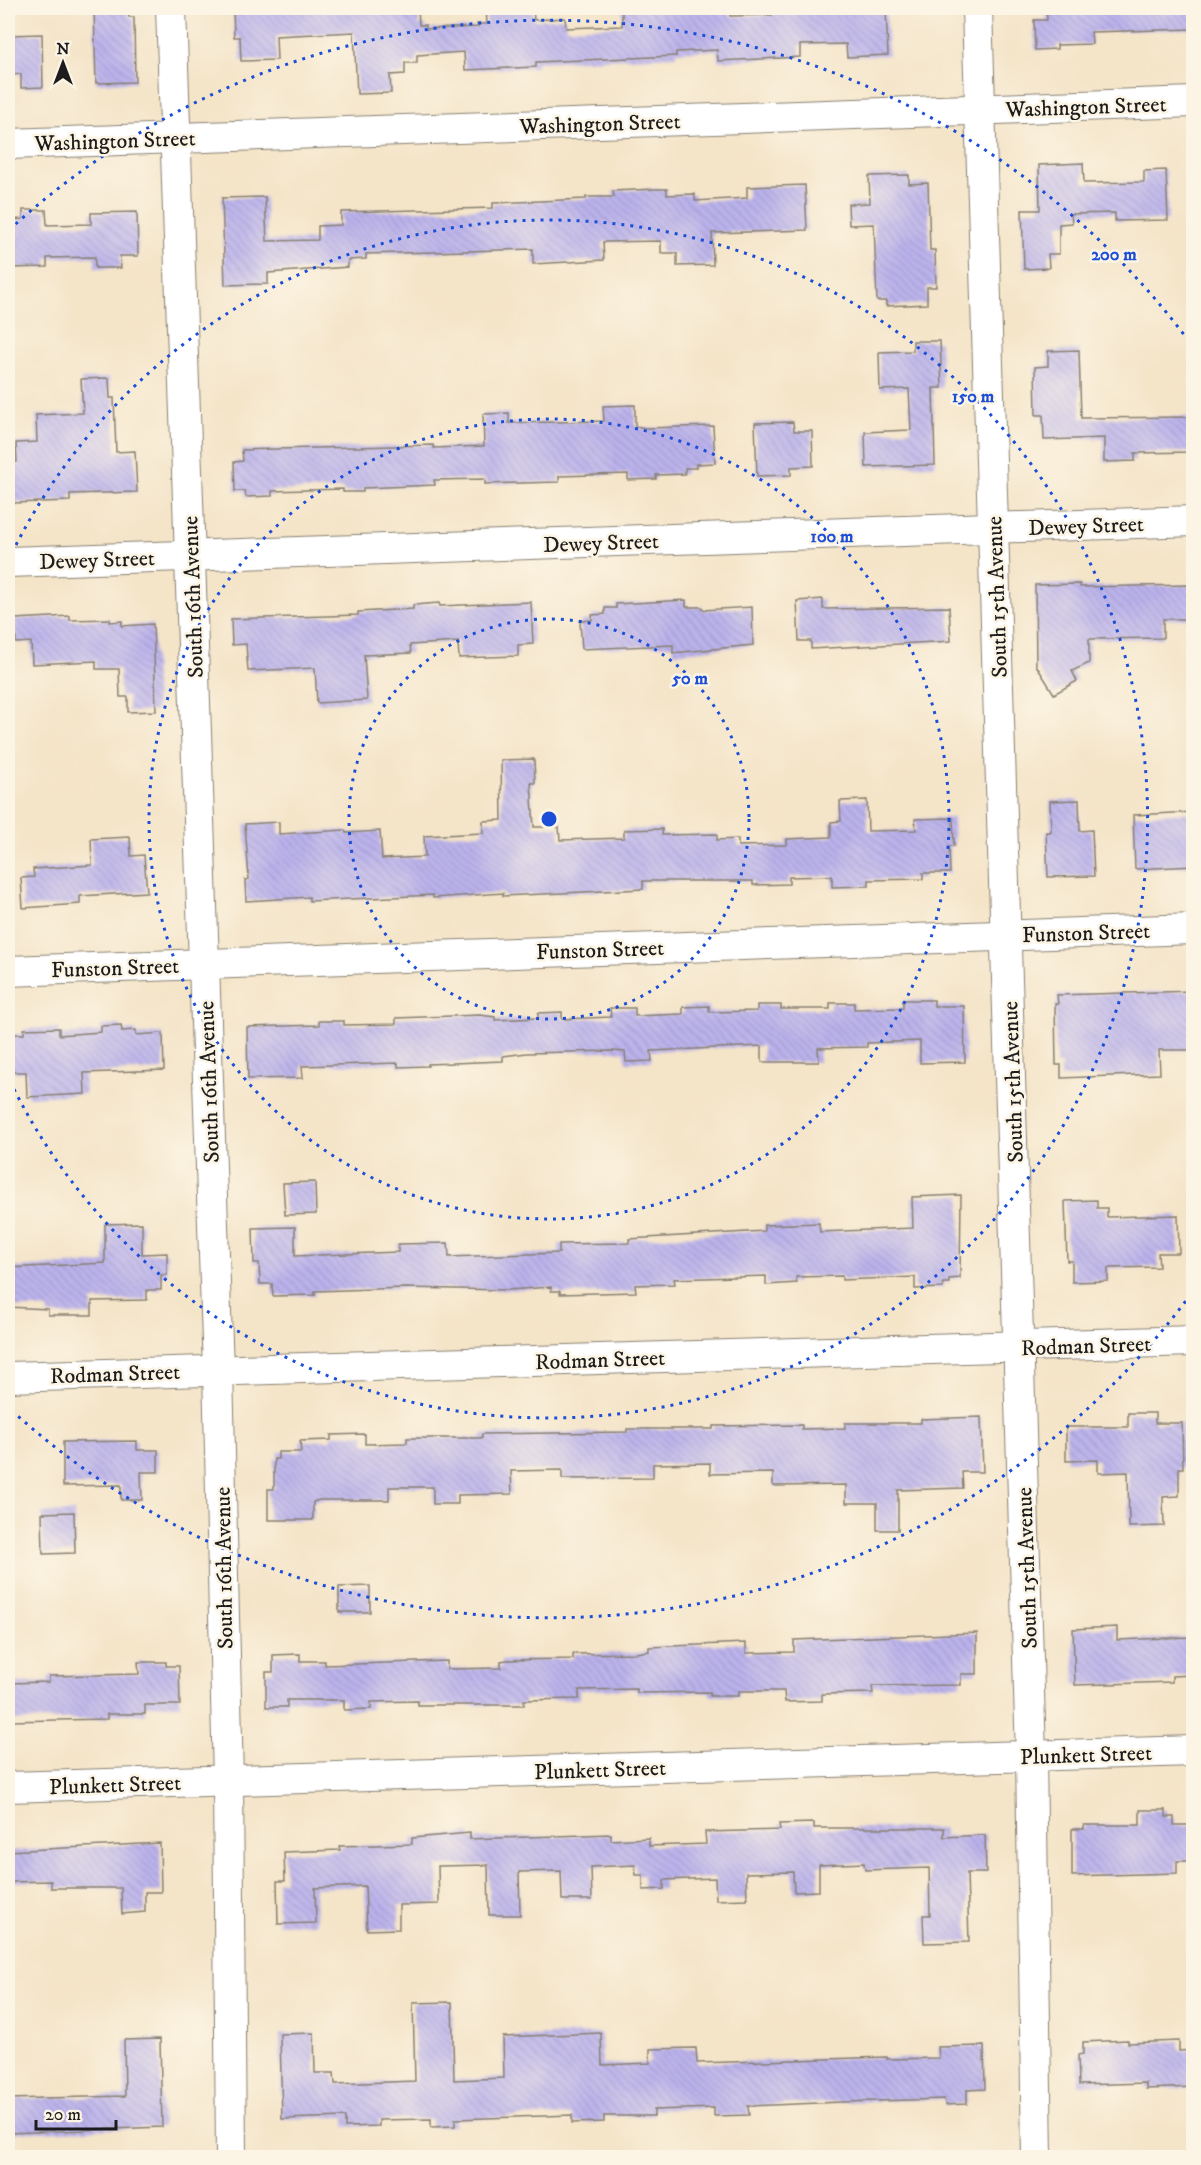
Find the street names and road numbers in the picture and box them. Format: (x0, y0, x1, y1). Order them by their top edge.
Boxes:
street label: Washington Street (1004, 91, 1167, 124)
street label: Washington Street (518, 108, 681, 141)
street label: Washington Street (33, 125, 196, 158)
street label: Dewey Street (1028, 511, 1144, 542)
street label: South 16th Avenue (177, 515, 210, 679)
street label: South 15th Avenue (981, 516, 1014, 678)
street label: Dewey Street (543, 528, 659, 559)
street label: Dewey Street (39, 545, 155, 576)
street label: Funston Street (1021, 918, 1151, 949)
street label: Funston Street (535, 935, 665, 966)
street label: Funston Street (50, 953, 180, 984)
street label: South 16th Avenue (193, 1000, 226, 1164)
street label: South 15th Avenue (997, 1001, 1030, 1163)
street label: Rodman Street (1020, 1331, 1152, 1362)
street label: Rodman Street (534, 1345, 666, 1376)
street label: Rodman Street (49, 1359, 181, 1390)
street label: South 16th Avenue (210, 1487, 239, 1649)
street label: South 15th Avenue (1011, 1487, 1044, 1649)
street label: Plunkett Street (1020, 1740, 1152, 1771)
street label: Plunkett Street (534, 1755, 666, 1786)
street label: Plunkett Street (49, 1770, 181, 1801)

